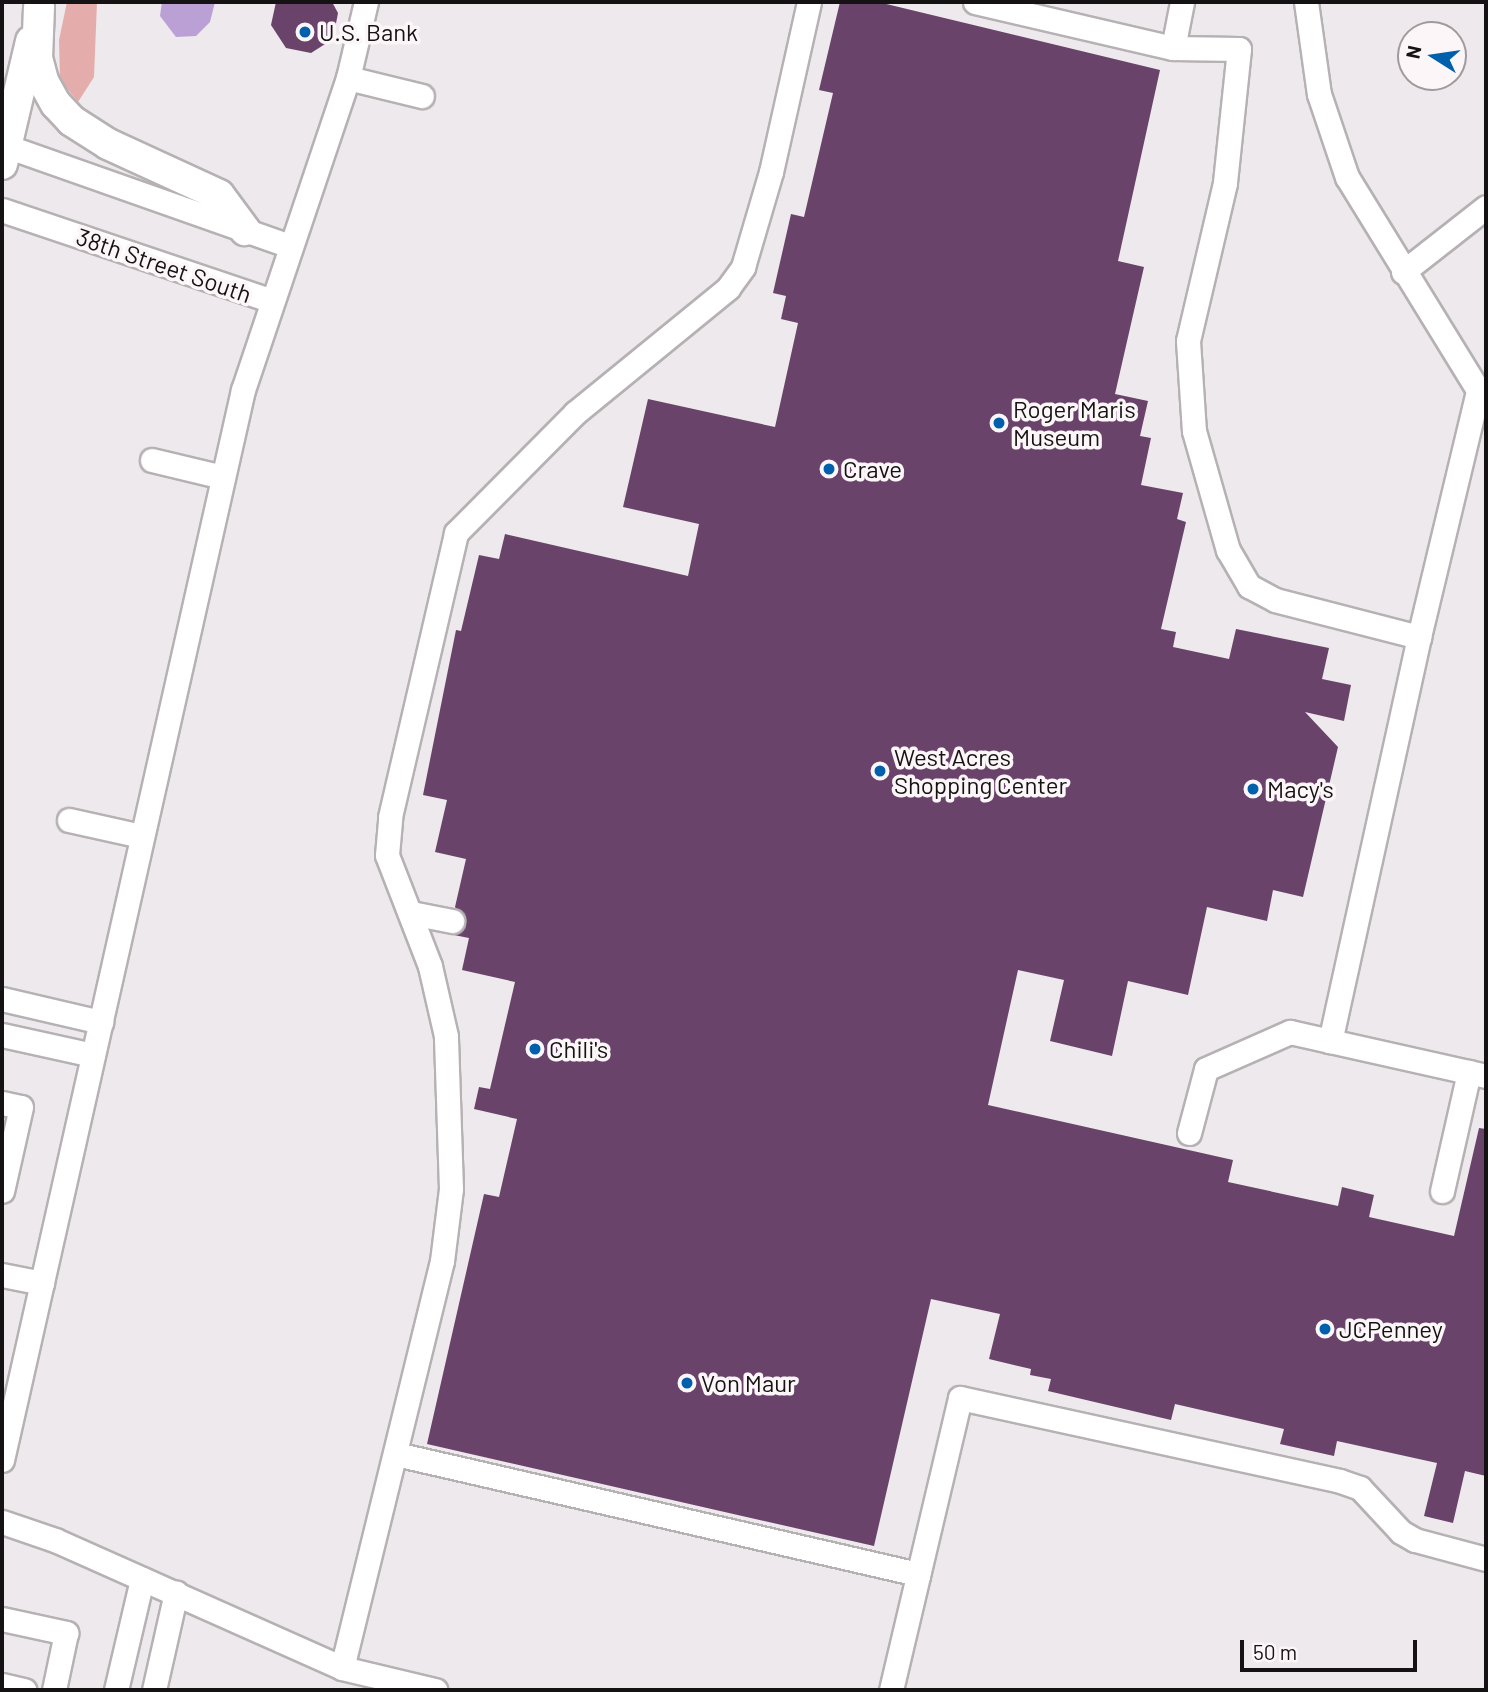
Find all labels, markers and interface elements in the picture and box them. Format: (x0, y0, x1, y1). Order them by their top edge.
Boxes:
place label: U.S. Bank (319, 18, 418, 46)
north arrow (1397, 21, 1467, 91)
marker: U.S. Bank (297, 24, 313, 40)
text: N (1400, 43, 1425, 61)
street label: 38th Street South (73, 222, 255, 308)
place label: Roger Maris Museum (1013, 395, 1136, 451)
marker: Roger Maris Museum (991, 415, 1007, 431)
place label: Crave (843, 455, 902, 483)
marker: Crave (821, 461, 837, 477)
place label: West Acres Shopping Center (894, 743, 1067, 799)
marker: West Acres Shopping Center (872, 763, 888, 779)
place label: Macy's (1267, 775, 1334, 803)
marker: Macy's (1245, 781, 1261, 797)
place label: Chili's (549, 1035, 608, 1063)
marker: Chili's (527, 1041, 543, 1057)
place label: JCPenney (1339, 1315, 1443, 1343)
marker: JCPenney (1317, 1321, 1333, 1337)
place label: Von Maur (701, 1369, 796, 1397)
marker: Von Maur (679, 1375, 695, 1391)
scale bar (1243, 1626, 1420, 1670)
text: 50 m (1253, 1639, 1297, 1664)

